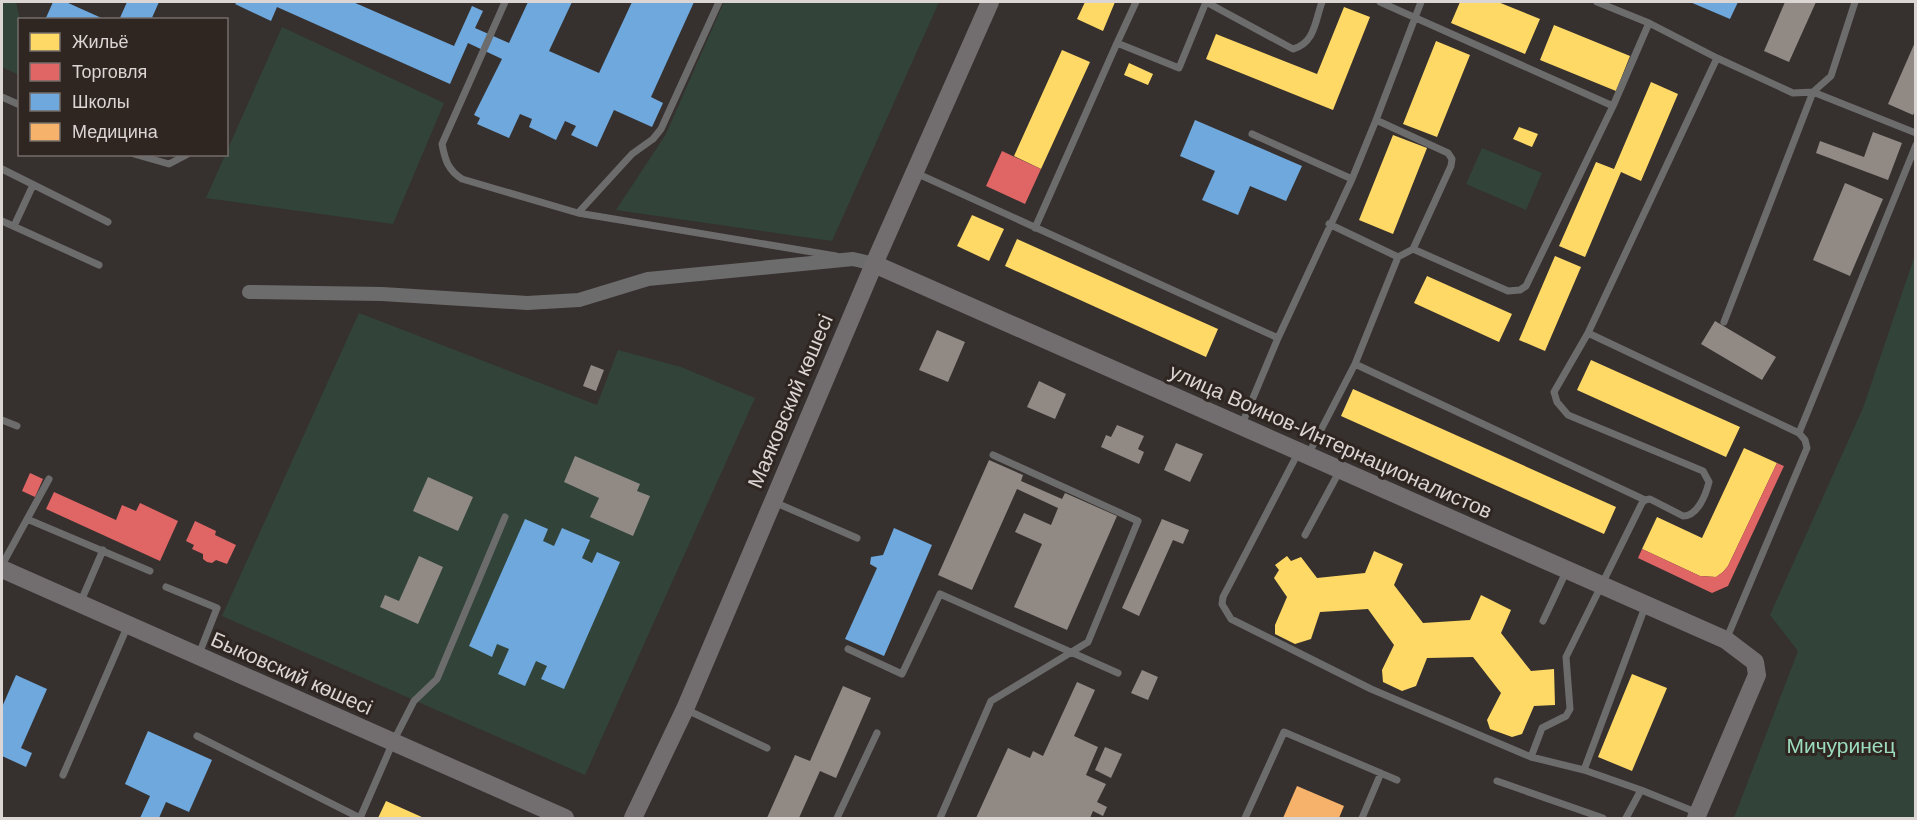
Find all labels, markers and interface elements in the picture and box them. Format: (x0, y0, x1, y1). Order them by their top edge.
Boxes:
legend (18, 18, 228, 156)
text: Жильё (72, 32, 129, 52)
text: Торговля (72, 62, 147, 82)
text: Школы (72, 92, 130, 112)
text: Медицина (72, 122, 159, 142)
street label: Маяковский көшесі (743, 311, 837, 491)
street label: улица Воинов-Интернационалистов (1166, 359, 1496, 523)
street label: Быковский көшесі (208, 627, 376, 719)
park label: Мичуринец (1786, 734, 1896, 757)

